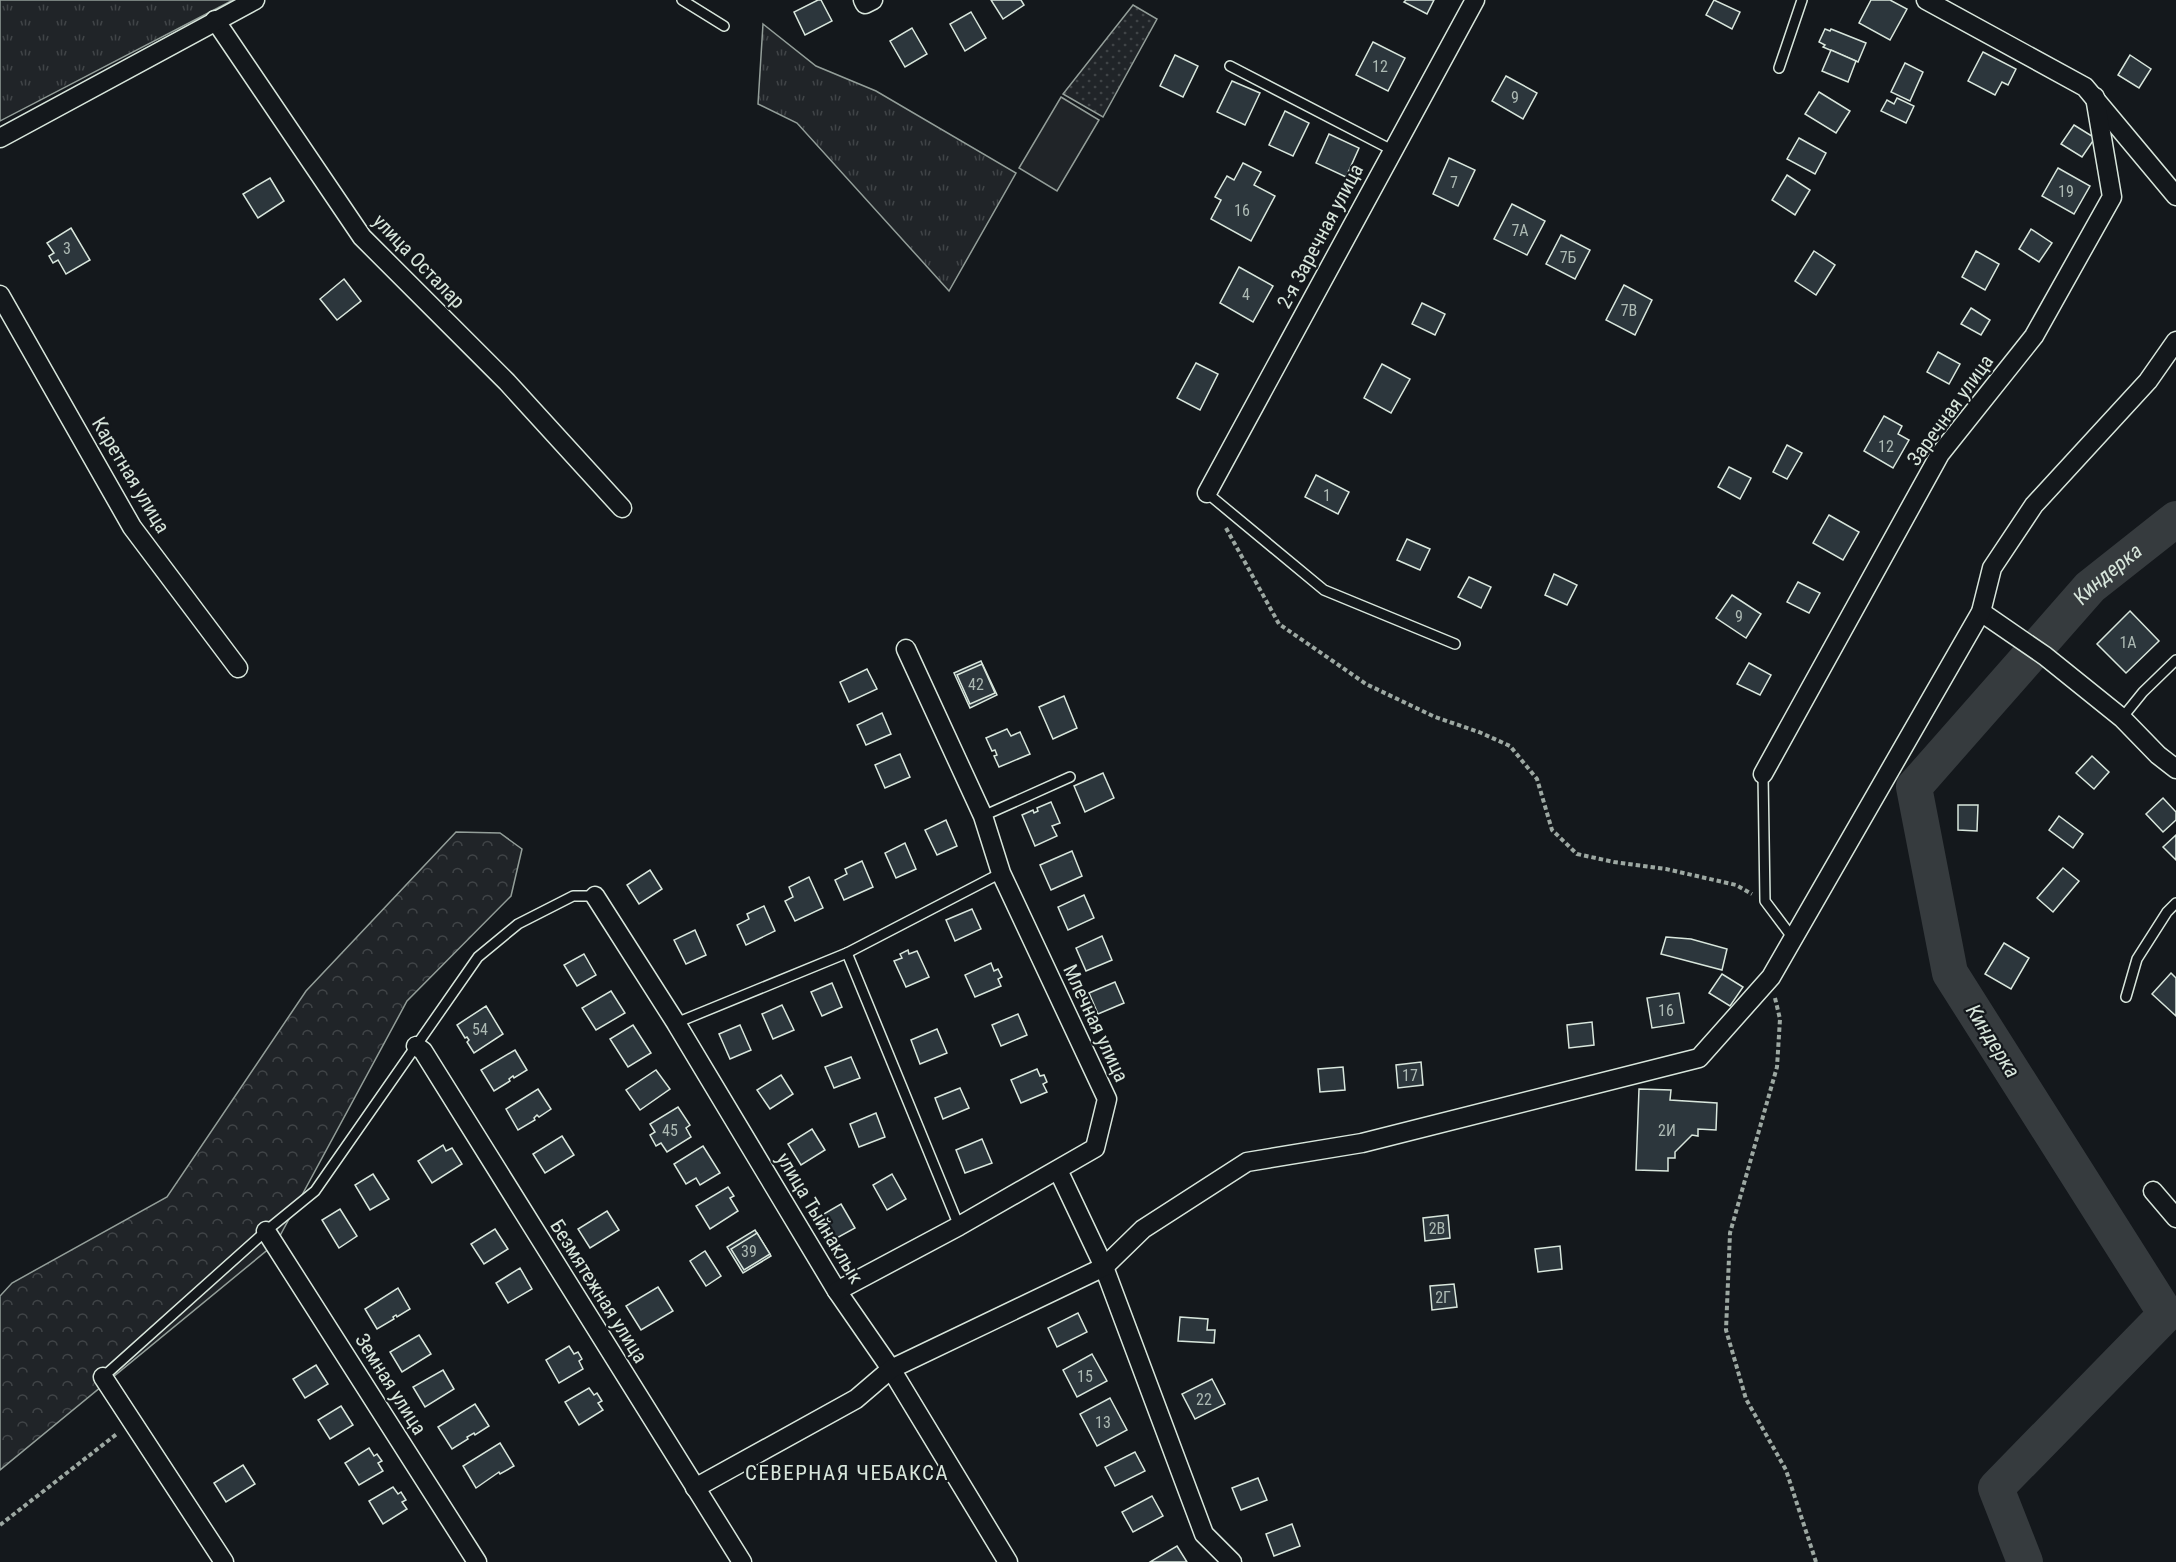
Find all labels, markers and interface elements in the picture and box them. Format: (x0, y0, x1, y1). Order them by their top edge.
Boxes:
house number: 12 (1372, 57, 1388, 76)
house number: 9 (1511, 88, 1519, 107)
street label: 2-я Заречная улица (1272, 160, 1368, 312)
house number: 7 (1450, 173, 1458, 192)
house number: 19 (2058, 182, 2074, 201)
house number: 16 (1234, 201, 1250, 220)
street label: улица Осталар (368, 209, 470, 313)
house number: 7А (1511, 221, 1529, 240)
house number: 3 (63, 239, 71, 258)
house number: 7Б (1560, 248, 1577, 267)
house number: 4 (1242, 285, 1250, 304)
house number: 7В (1621, 301, 1637, 320)
street label: Заречная улица (1902, 350, 1998, 470)
street label: Каретная улица (87, 413, 175, 537)
house number: 12 (1878, 437, 1894, 456)
house number: 1 (1323, 486, 1331, 505)
water label: Киндерка (2068, 539, 2147, 609)
house number: 9 (1735, 607, 1743, 626)
house number: 1А (2119, 633, 2137, 652)
house number: 42 (968, 675, 984, 694)
street label: Млечная улица (1058, 960, 1134, 1086)
water label: Киндерка (1961, 1000, 2025, 1082)
house number: 16 (1658, 1001, 1674, 1020)
house number: 54 (472, 1020, 488, 1039)
house number: 17 (1402, 1066, 1418, 1085)
house number: 45 (662, 1121, 678, 1140)
house number: 2И (1658, 1121, 1676, 1140)
street label: улица Тыйнаклык (772, 1148, 869, 1288)
street label: Безмятежная улица (545, 1215, 653, 1367)
house number: 2В (1429, 1219, 1445, 1238)
house number: 39 (741, 1242, 757, 1261)
house number: 2Г (1435, 1288, 1451, 1307)
street label: Земная улица (350, 1329, 432, 1439)
house number: 15 (1077, 1367, 1093, 1386)
house number: 22 (1196, 1390, 1212, 1409)
house number: 13 (1095, 1413, 1111, 1432)
district label: СЕВЕРНАЯ ЧЕБАКСА (745, 1461, 949, 1485)

